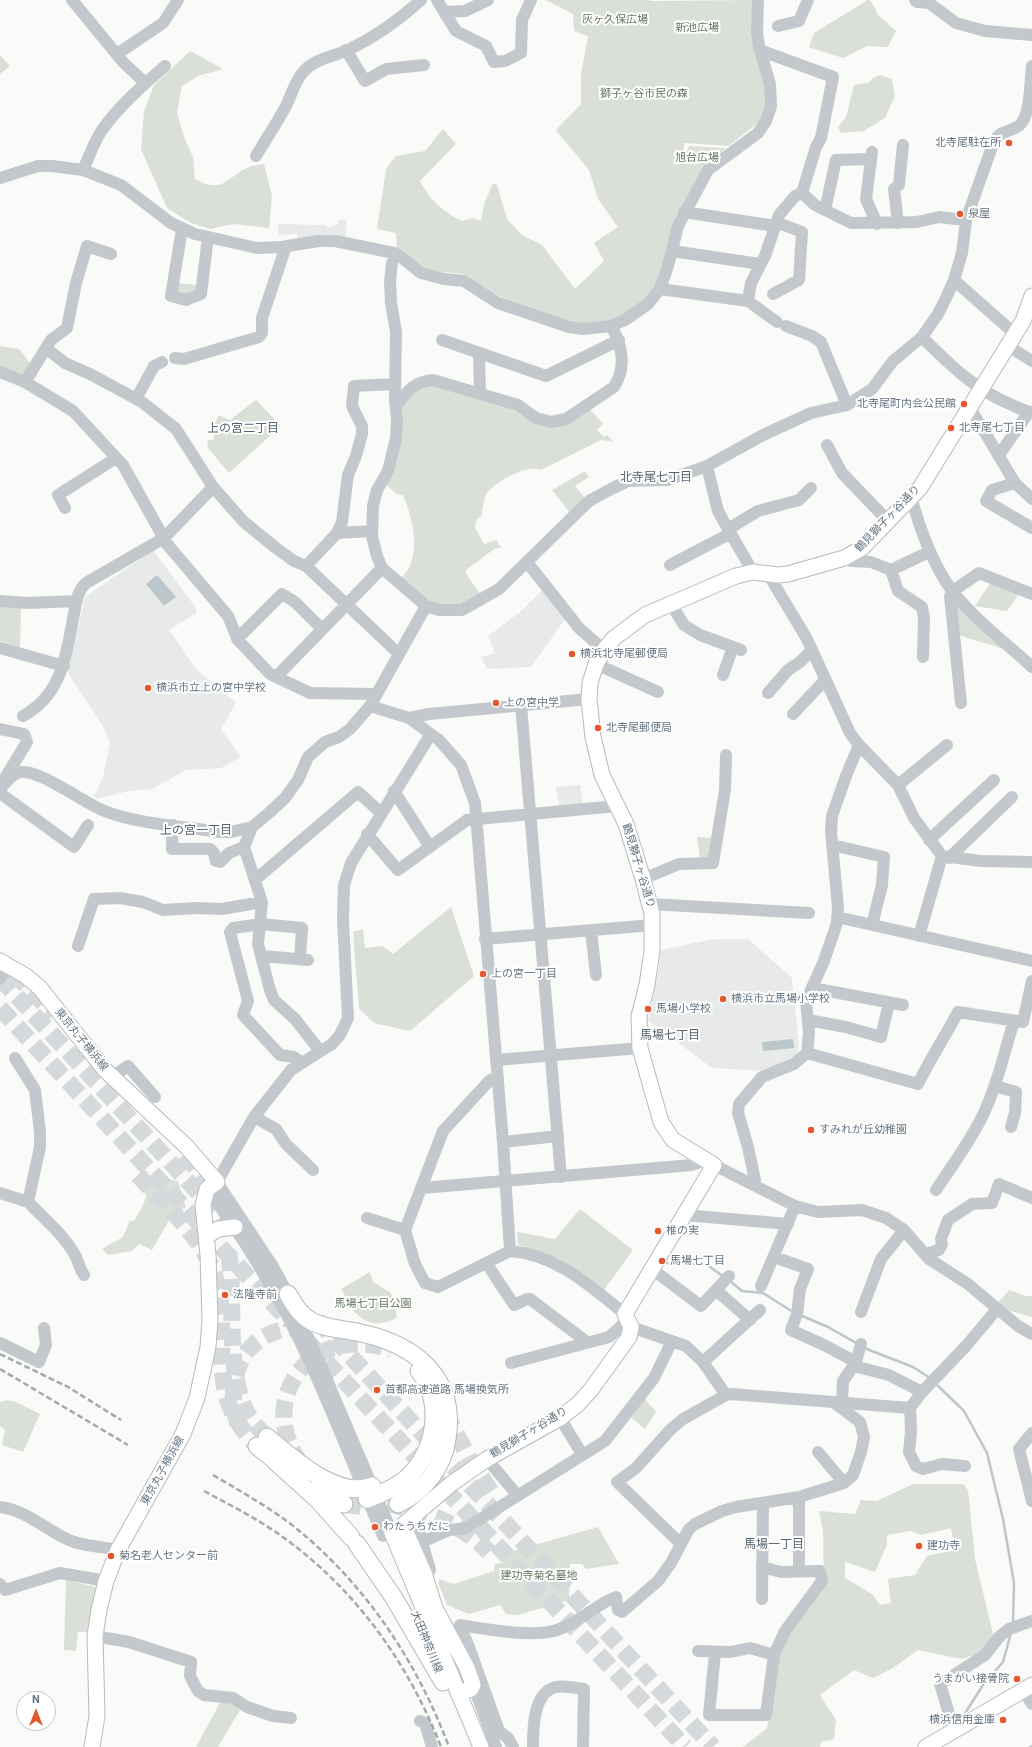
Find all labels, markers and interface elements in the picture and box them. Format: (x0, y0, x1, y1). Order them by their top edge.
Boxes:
park label: 灰ヶ久保広場 (582, 13, 648, 27)
park label: 新池広場 (675, 21, 719, 35)
park label: 獅子ヶ谷市民の森 (600, 87, 688, 101)
place label: 北寺尾駐在所 (935, 136, 1001, 150)
marker: 北寺尾駐在所 (1004, 138, 1014, 148)
park label: 旭台広場 (675, 151, 719, 165)
place label: 泉屋 (968, 207, 990, 221)
marker: 泉屋 (955, 209, 965, 219)
place label: 北寺尾町内会公民館 (857, 397, 956, 411)
marker: 北寺尾町内会公民館 (959, 399, 969, 409)
place label: 北寺尾七丁目 (959, 421, 1025, 435)
district label: 上の宮二丁目 (207, 422, 279, 436)
marker: 北寺尾七丁目 (946, 423, 956, 433)
district label: 北寺尾七丁目 (620, 471, 692, 485)
street label: 鶴見獅子ヶ谷通り (853, 483, 923, 555)
place label: 横浜北寺尾郵便局 (580, 647, 668, 661)
marker: 横浜北寺尾郵便局 (567, 649, 577, 659)
place label: 横浜市立上の宮中学校 (156, 681, 266, 695)
marker: 横浜市立上の宮中学校 (143, 683, 153, 693)
place label: 上の宮中学 (504, 696, 559, 710)
marker: 上の宮中学 (491, 698, 501, 708)
place label: 北寺尾郵便局 (606, 721, 672, 735)
marker: 北寺尾郵便局 (593, 723, 603, 733)
street label: 鶴見獅子ヶ谷通り (619, 822, 657, 910)
district label: 上の宮一丁目 (160, 824, 232, 838)
place label: 上の宮一丁目 (491, 967, 557, 981)
marker: 上の宮一丁目 (478, 969, 488, 979)
place label: 横浜市立馬場小学校 (731, 992, 830, 1006)
marker: 横浜市立馬場小学校 (718, 994, 728, 1004)
place label: 馬場小学校 (656, 1002, 711, 1016)
marker: 馬場小学校 (643, 1004, 653, 1014)
street label: 東京丸子横浜線 (52, 1006, 110, 1074)
district label: 馬場七丁目 (640, 1029, 700, 1043)
place label: すみれが丘幼稚園 (819, 1123, 907, 1137)
marker: すみれが丘幼稚園 (806, 1125, 816, 1135)
place label: 椎の実 (666, 1224, 699, 1238)
marker: 椎の実 (653, 1226, 663, 1236)
place label: 馬場七丁目 (670, 1254, 725, 1268)
marker: 馬場七丁目 (657, 1256, 667, 1266)
place label: 法隆寺前 (233, 1288, 277, 1302)
marker: 法隆寺前 (220, 1290, 230, 1300)
park label: 馬場七丁目公園 (335, 1297, 411, 1311)
place label: 首都高速道路 馬場換気所 (385, 1383, 509, 1397)
marker: 首都高速道路 馬場換気所 (372, 1385, 382, 1395)
street label: 鶴見獅子ヶ谷通り (488, 1405, 570, 1461)
street label: 東京丸子横浜線 (139, 1434, 187, 1508)
place label: わたうちだに (383, 1520, 449, 1534)
marker: わたうちだに (370, 1522, 380, 1532)
district label: 馬場一丁目 (744, 1538, 804, 1552)
place label: 建功寺 (927, 1539, 960, 1553)
marker: 建功寺 (914, 1541, 924, 1551)
place label: 菊名老人センター前 (119, 1549, 218, 1563)
marker: 菊名老人センター前 (106, 1551, 116, 1561)
park label: 建功寺菊名墓地 (501, 1569, 577, 1583)
street label: 大田神奈川線 (408, 1609, 444, 1675)
place label: うまがい接骨院 (932, 1672, 1009, 1686)
marker: うまがい接骨院 (1012, 1674, 1022, 1684)
north arrow (16, 1691, 56, 1731)
text: N (32, 1693, 40, 1706)
place label: 横浜信用金庫 (929, 1713, 995, 1727)
marker: 横浜信用金庫 (998, 1715, 1008, 1725)

